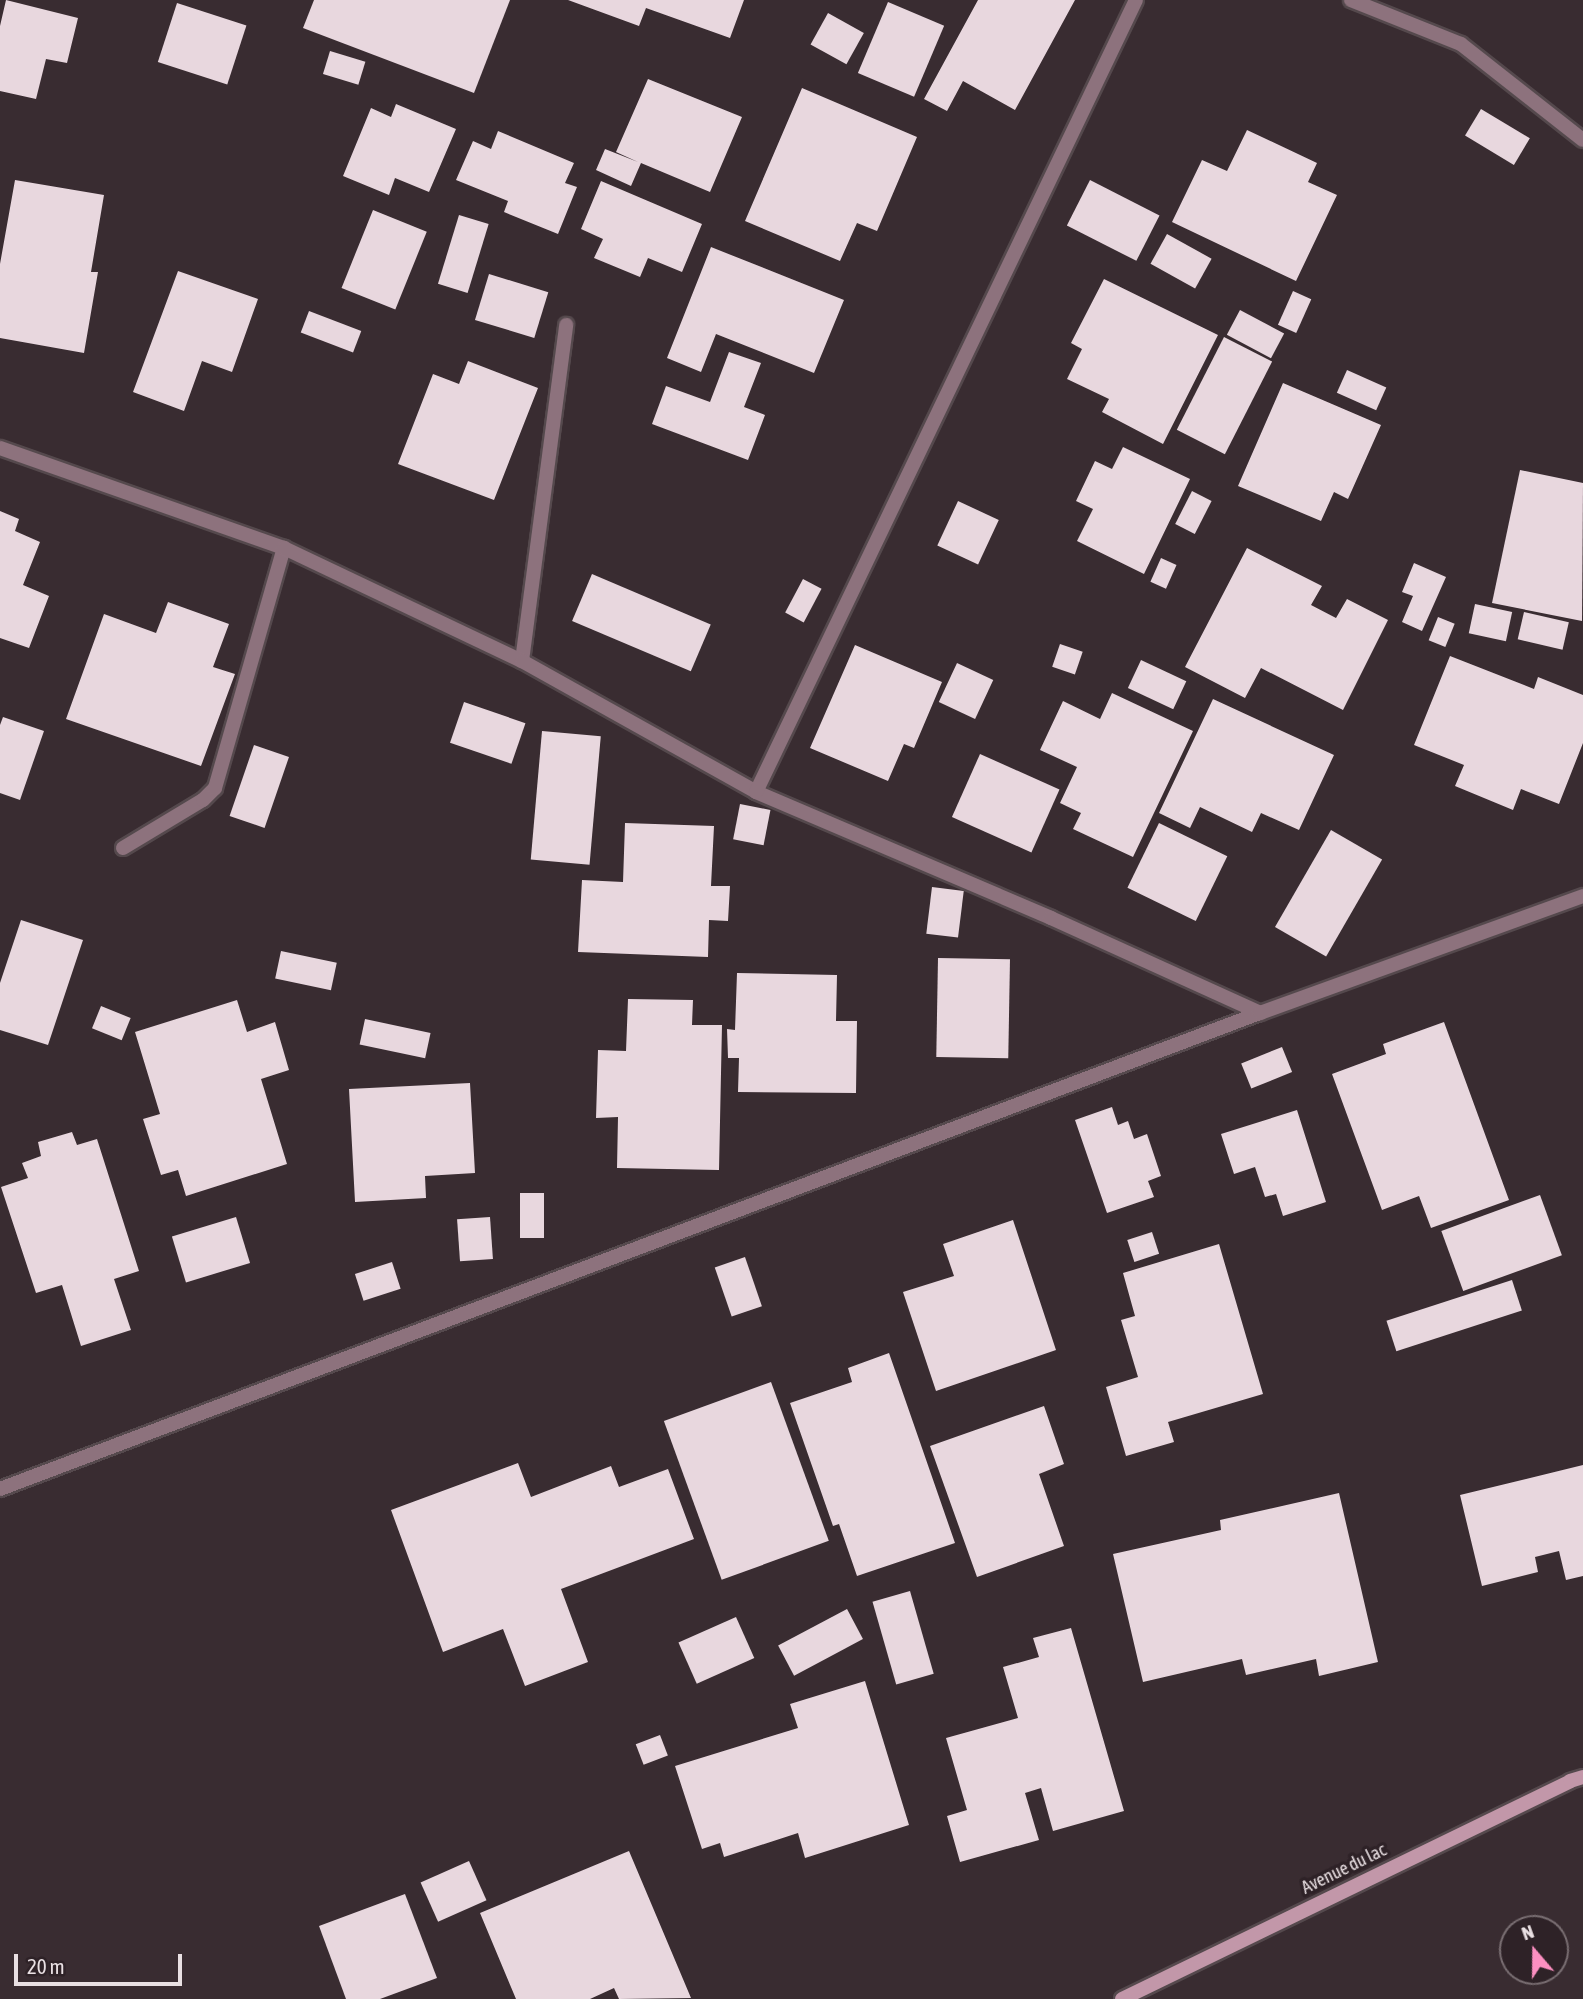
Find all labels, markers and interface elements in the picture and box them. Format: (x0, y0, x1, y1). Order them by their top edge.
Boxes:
street label: Avenue du lac (1298, 1839, 1390, 1899)
north arrow (1499, 1915, 1569, 1985)
text: N (1518, 1920, 1537, 1944)
scale bar (18, 1940, 186, 1984)
text: 20 m (27, 1954, 65, 1978)

